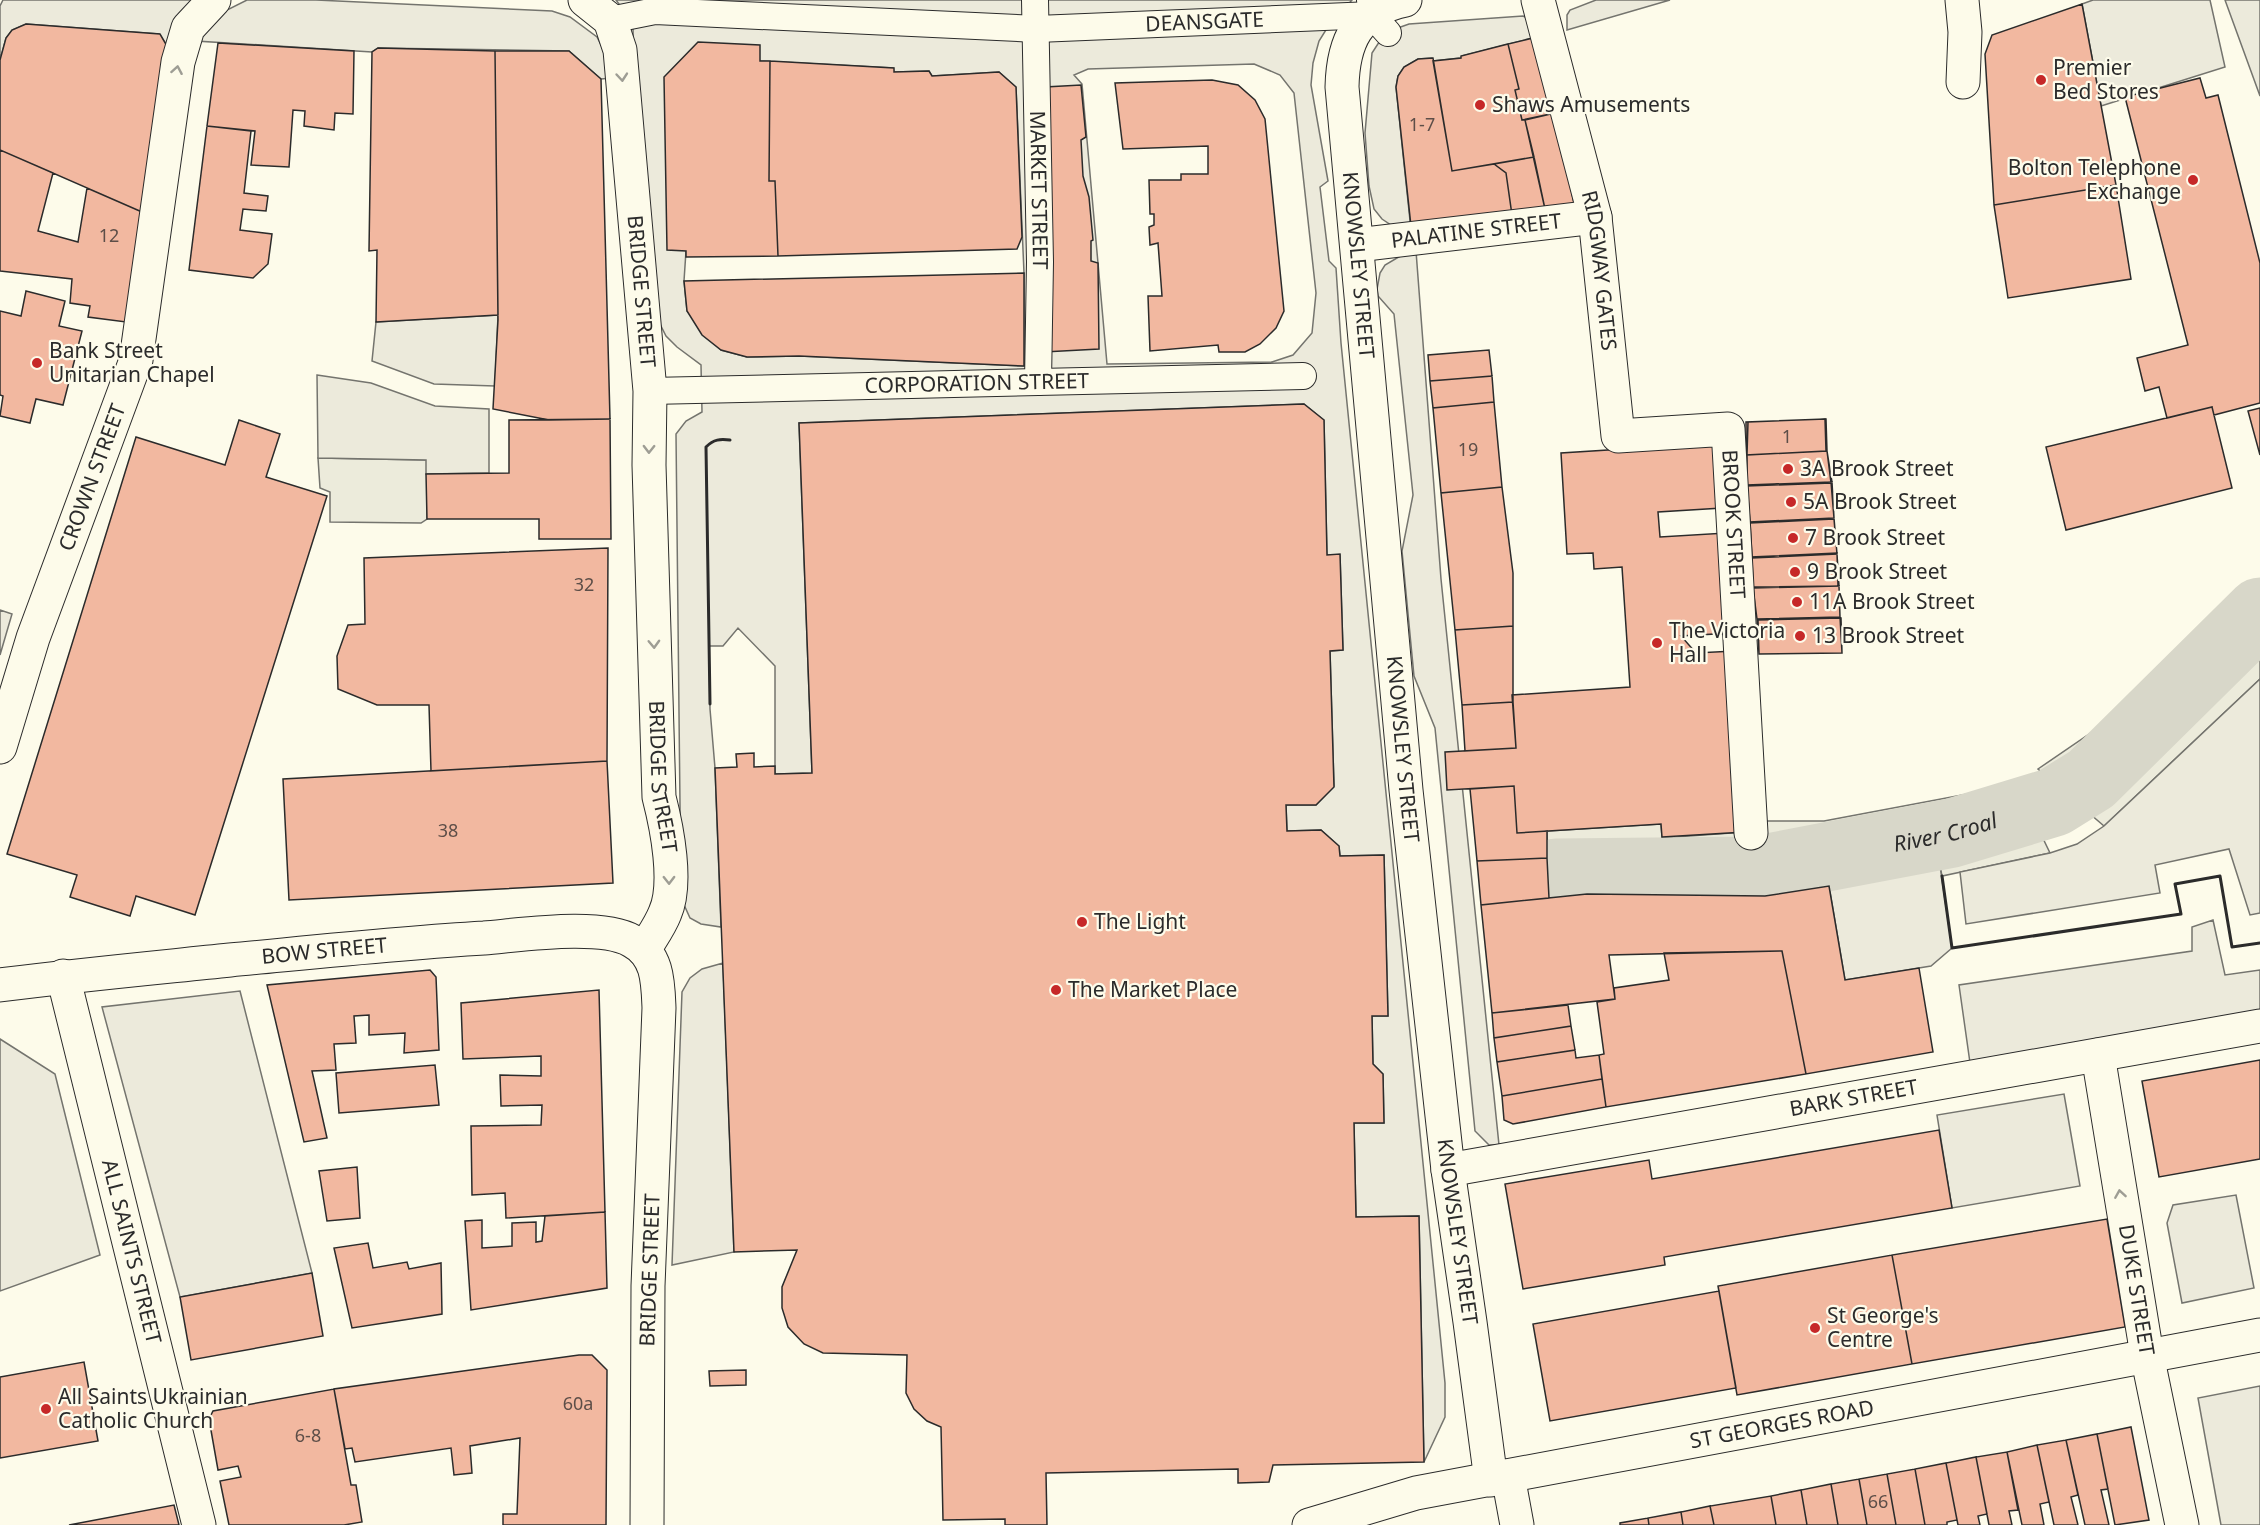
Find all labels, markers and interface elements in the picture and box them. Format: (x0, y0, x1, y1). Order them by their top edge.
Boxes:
street label: DEANSGATE (1145, 5, 1264, 37)
place label: Premier Bed Stores (2053, 53, 2159, 105)
one-way arrow (170, 65, 183, 75)
one-way arrow (616, 72, 629, 81)
marker: Premier Bed Stores (2034, 73, 2048, 87)
place label: Shaws Amusements (1492, 90, 1690, 118)
marker: Shaws Amusements (1473, 98, 1487, 112)
street label: MARKET STREET (1024, 110, 1055, 270)
house number: 1-7 (1409, 112, 1435, 136)
place label: Bolton Telephone Exchange (2008, 153, 2181, 205)
street label: KNOWSLEY STREET (1337, 170, 1382, 360)
marker: Bolton Telephone Exchange (2186, 173, 2200, 187)
street label: RIDGWAY GATES (1576, 187, 1624, 352)
street label: PALATINE STREET (1389, 206, 1563, 254)
street label: BRIDGE STREET (622, 214, 663, 369)
house number: 12 (99, 223, 119, 247)
place label: Bank Street Unitarian Chapel (49, 336, 215, 388)
marker: Bank Street Unitarian Chapel (30, 356, 44, 370)
street label: CORPORATION STREET (864, 366, 1090, 399)
street label: CROWN STREET (51, 399, 132, 555)
house number: 1 (1782, 424, 1792, 448)
house number: 19 (1458, 437, 1478, 461)
one-way arrow (643, 445, 655, 454)
street label: BROOK STREET (1716, 449, 1753, 600)
place label: 3A Brook Street (1800, 454, 1954, 482)
marker: 3A Brook Street (1781, 462, 1795, 476)
place label: 5A Brook Street (1803, 487, 1957, 515)
marker: 5A Brook Street (1784, 495, 1798, 509)
place label: 7 Brook Street (1805, 523, 1946, 551)
marker: 7 Brook Street (1786, 531, 1800, 545)
place label: 9 Brook Street (1807, 557, 1948, 585)
marker: 9 Brook Street (1788, 565, 1802, 579)
house number: 32 (574, 572, 594, 596)
place label: 11A Brook Street (1809, 587, 1975, 615)
marker: 11A Brook Street (1790, 595, 1804, 609)
place label: The Victoria Hall (1669, 616, 1785, 668)
place label: 13 Brook Street (1812, 621, 1965, 649)
marker: 13 Brook Street (1793, 629, 1807, 643)
marker: The Victoria Hall (1650, 636, 1664, 650)
one-way arrow (648, 639, 661, 648)
street label: KNOWSLEY STREET (1381, 654, 1427, 844)
street label: BRIDGE STREET (643, 700, 684, 854)
water label: River Croal (1891, 804, 2002, 858)
house number: 38 (438, 818, 458, 842)
one-way arrow (663, 875, 676, 884)
place label: The Light (1094, 907, 1186, 935)
marker: The Light (1075, 915, 1089, 929)
street label: BOW STREET (260, 930, 388, 970)
place label: The Market Place (1068, 975, 1237, 1003)
marker: The Market Place (1049, 983, 1063, 997)
street label: BARK STREET (1787, 1072, 1920, 1122)
street label: KNOWSLEY STREET (1432, 1137, 1485, 1327)
street label: ALL SAINTS STREET (96, 1156, 169, 1347)
one-way arrow (2115, 1189, 2127, 1198)
street label: BRIDGE STREET (632, 1193, 666, 1347)
street label: DUKE STREET (2113, 1222, 2162, 1358)
place label: St George's Centre (1827, 1301, 1939, 1353)
marker: St George's Centre (1808, 1321, 1822, 1335)
place label: All Saints Ukrainian Catholic Church (58, 1382, 248, 1434)
house number: 60a (563, 1391, 593, 1415)
street label: ST GEORGES ROAD (1687, 1393, 1876, 1454)
marker: All Saints Ukrainian Catholic Church (39, 1402, 53, 1416)
house number: 6-8 (295, 1423, 321, 1447)
house number: 66 (1868, 1489, 1888, 1513)

